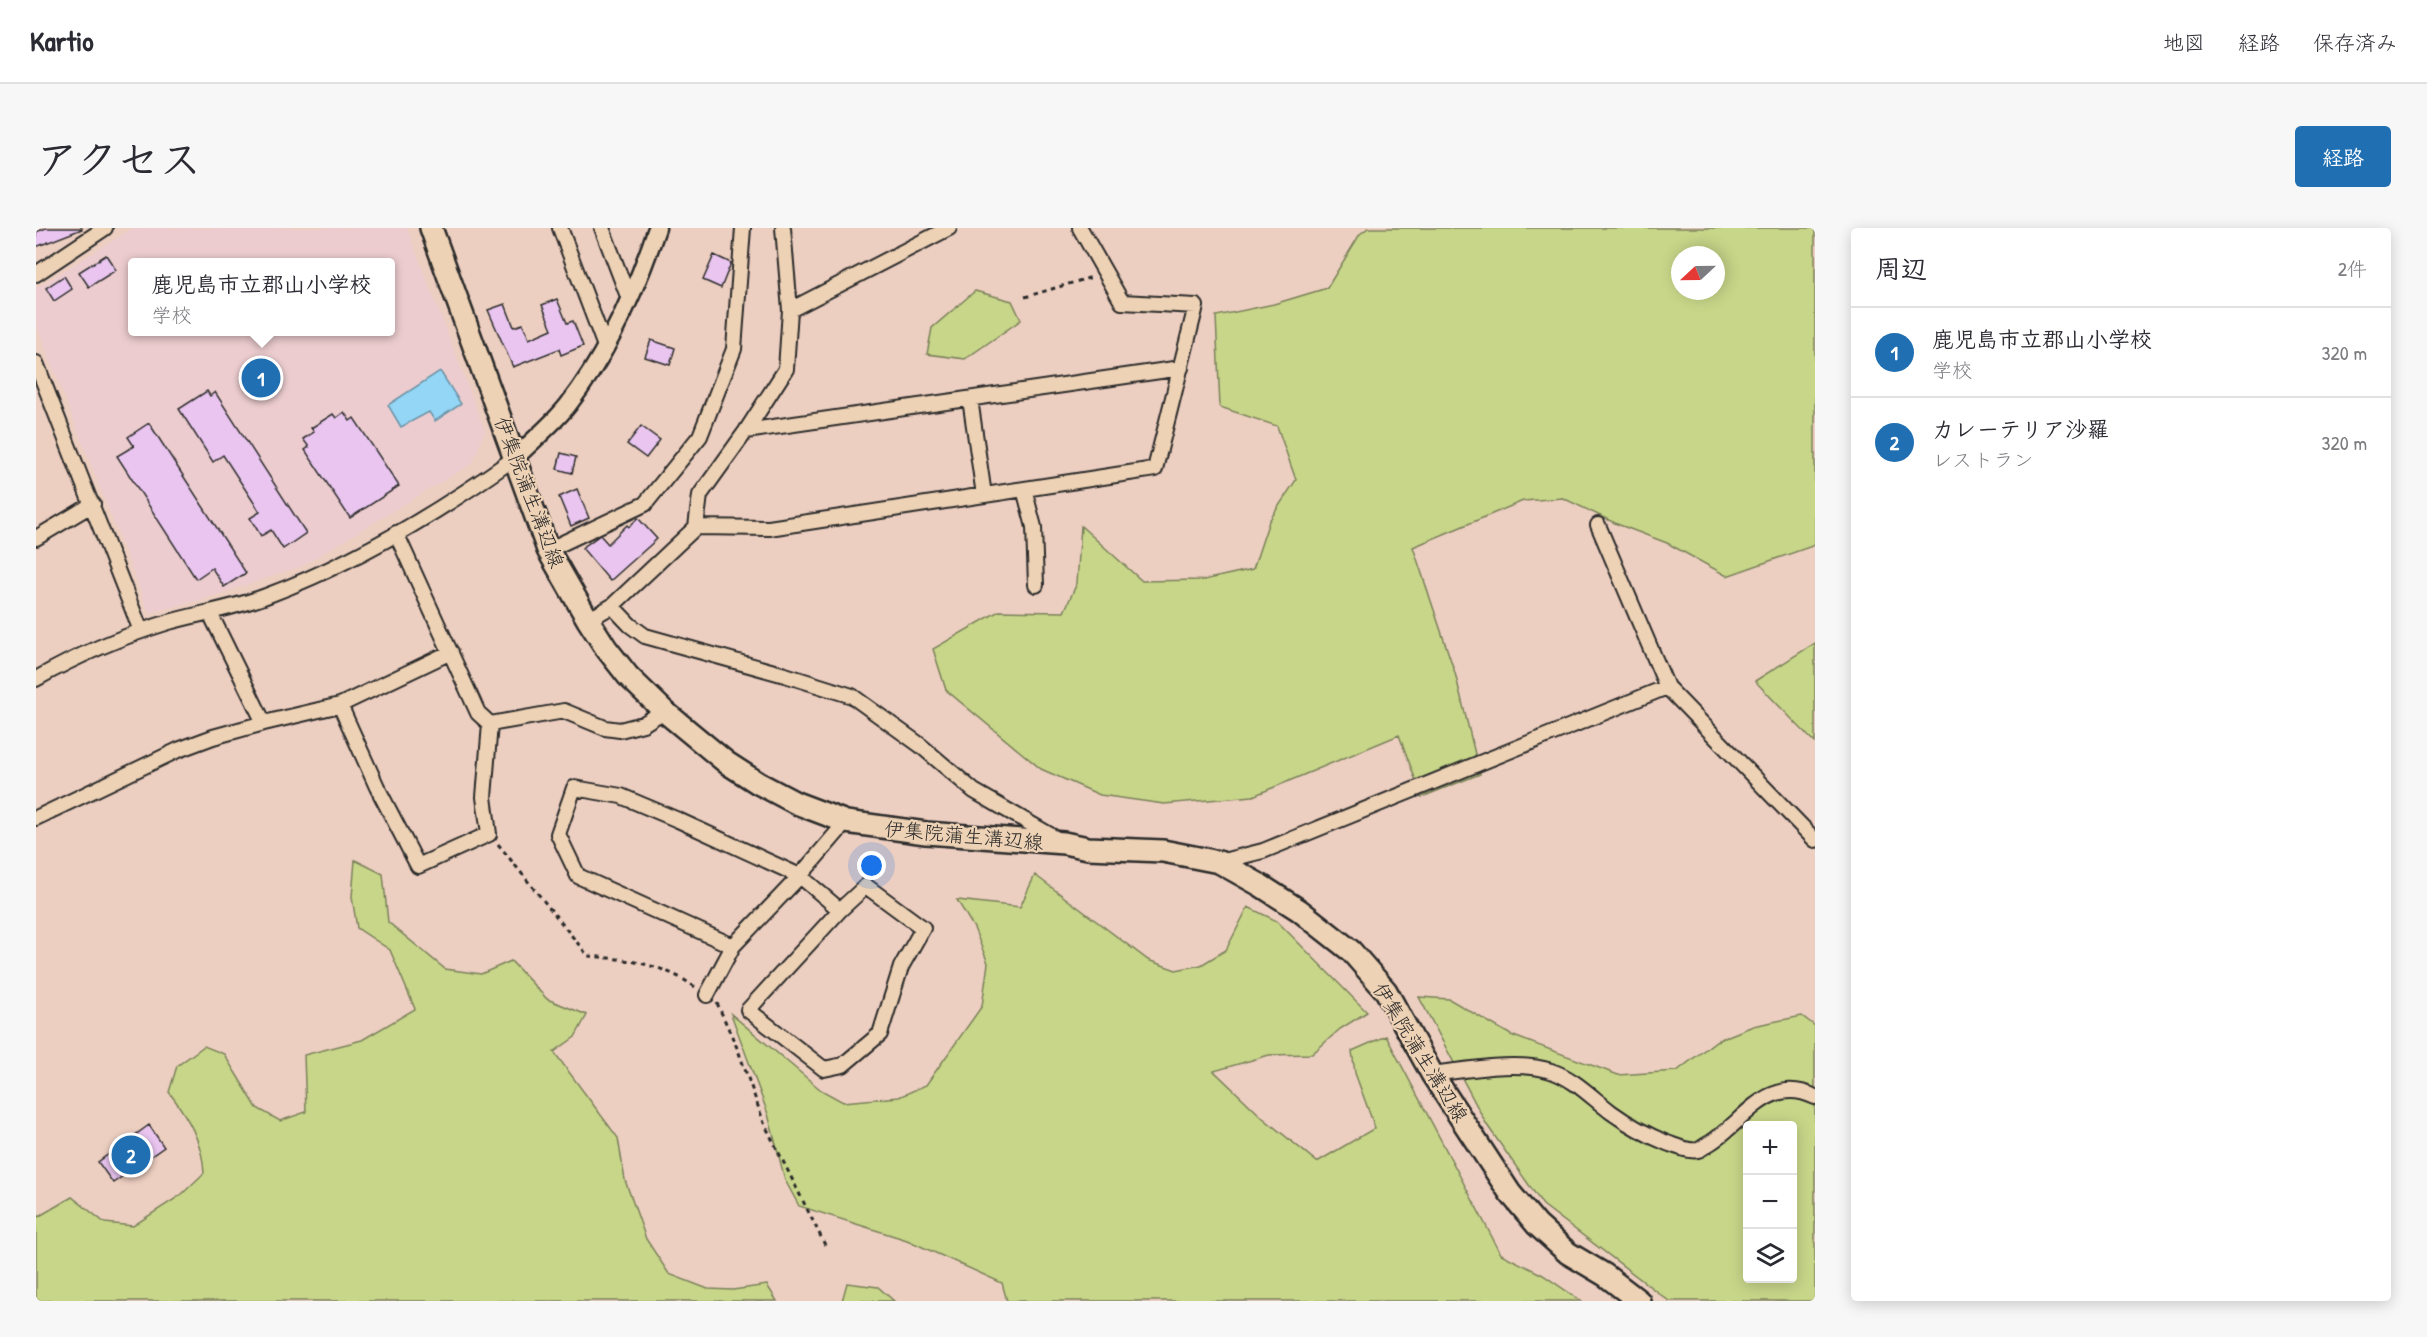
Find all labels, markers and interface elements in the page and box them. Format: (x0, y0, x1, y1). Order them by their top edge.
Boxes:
text: Kartio (30, 22, 94, 60)
text: 地図 (2163, 28, 2205, 57)
text: 経路 (2238, 28, 2280, 57)
text: 保存済み (2313, 28, 2397, 57)
button: 経路 (2295, 126, 2391, 187)
text: アクセス (36, 130, 201, 187)
north arrow (1671, 246, 1725, 300)
text: 周辺 (1875, 251, 1927, 286)
text: 2件 (2338, 255, 2367, 282)
popup (128, 258, 395, 336)
text: 鹿児島市立郡山小学校 (151, 269, 372, 299)
text: 学校 (151, 301, 191, 328)
text: 鹿児島市立郡山小学校 (1932, 324, 2152, 354)
text: 1 (1891, 339, 1898, 366)
text: 320 m (2322, 339, 2367, 366)
pin: 1 (242, 356, 280, 400)
text: 学校 (1932, 356, 1972, 383)
street label: 伊集院蒲生溝辺線 (489, 412, 571, 572)
text: カレーテリア沙羅 (1932, 414, 2109, 444)
text: 2 (1890, 429, 1899, 456)
text: 320 m (2322, 429, 2367, 456)
text: レストラン (1932, 446, 2034, 473)
street label: 伊集院蒲生溝辺線 (883, 815, 1045, 855)
your location (857, 851, 886, 880)
street label: 伊集院蒲生溝辺線 (1367, 977, 1475, 1127)
map controls (1743, 1121, 1797, 1283)
button: + (1743, 1121, 1797, 1175)
pin: 2 (112, 1132, 151, 1178)
button: − (1743, 1175, 1797, 1229)
button: layers (1743, 1229, 1797, 1283)

